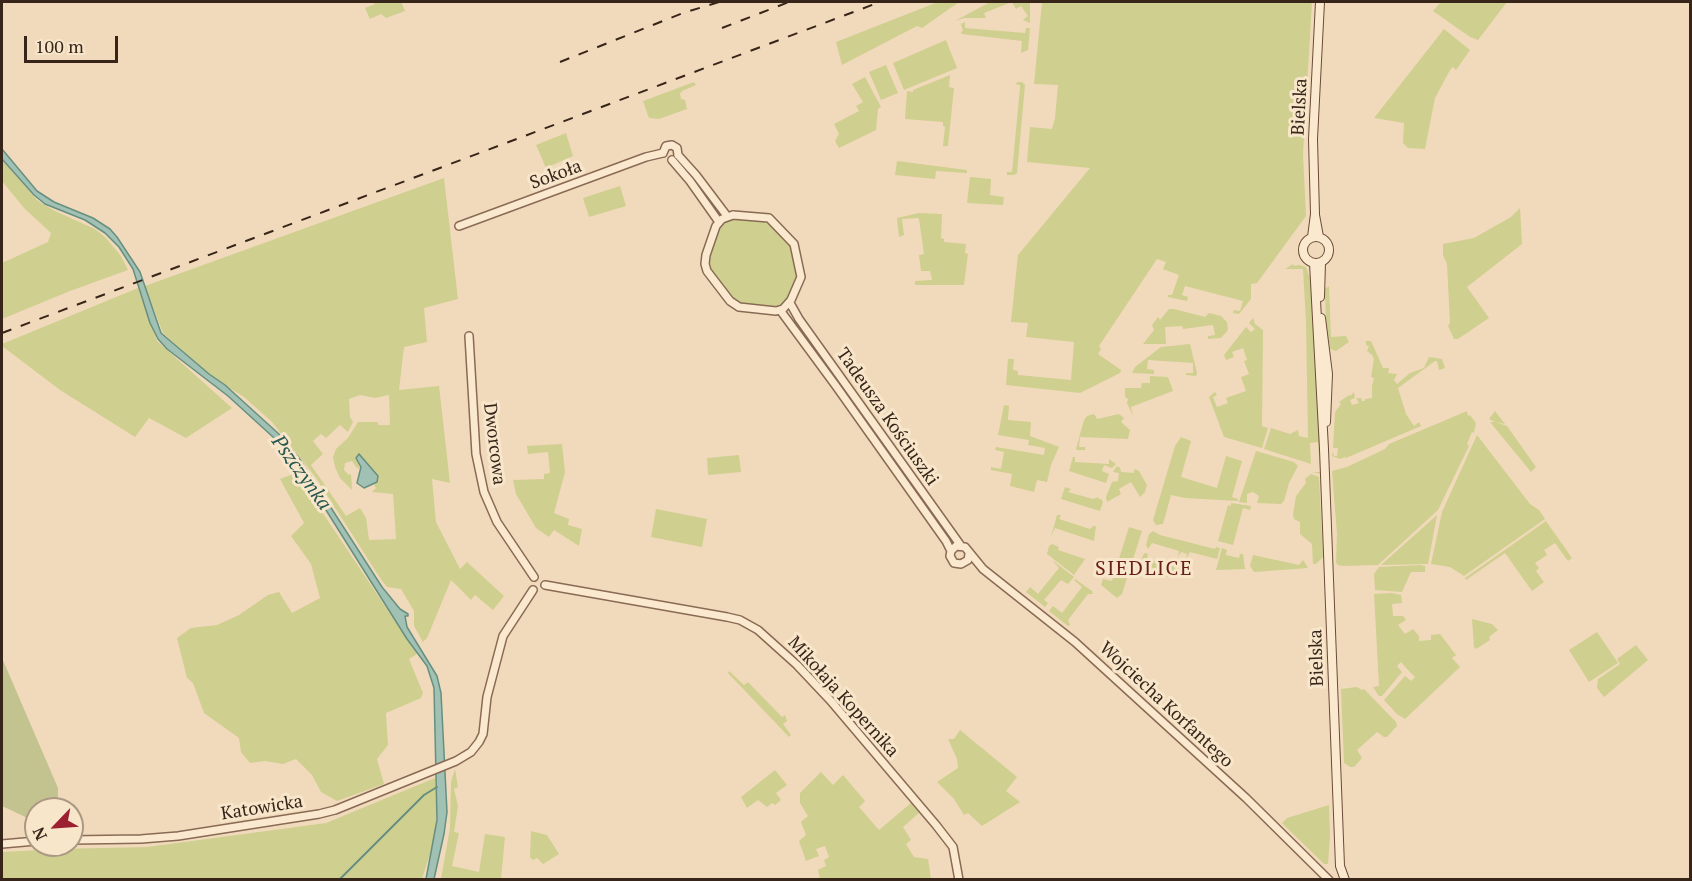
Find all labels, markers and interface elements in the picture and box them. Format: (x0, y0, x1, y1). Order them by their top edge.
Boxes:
scale bar (27, 24, 122, 62)
text: 100 m (35, 34, 84, 58)
street label: Bielska (1288, 78, 1312, 136)
street label: Sokoła (527, 156, 585, 194)
street label: Tadeusza Kościuszki (831, 344, 943, 490)
street label: Dworcowa (478, 402, 510, 486)
water label: Pszczynka (266, 431, 336, 515)
district label: SIEDLICE (1095, 557, 1193, 581)
street label: Bielska (1305, 629, 1329, 687)
street label: Mikołaja Kopernika (783, 632, 903, 762)
street label: Wojciecha Korfantego (1095, 638, 1237, 772)
street label: Katowicka (220, 791, 304, 825)
north arrow (24, 797, 84, 857)
text: N (27, 824, 52, 844)

